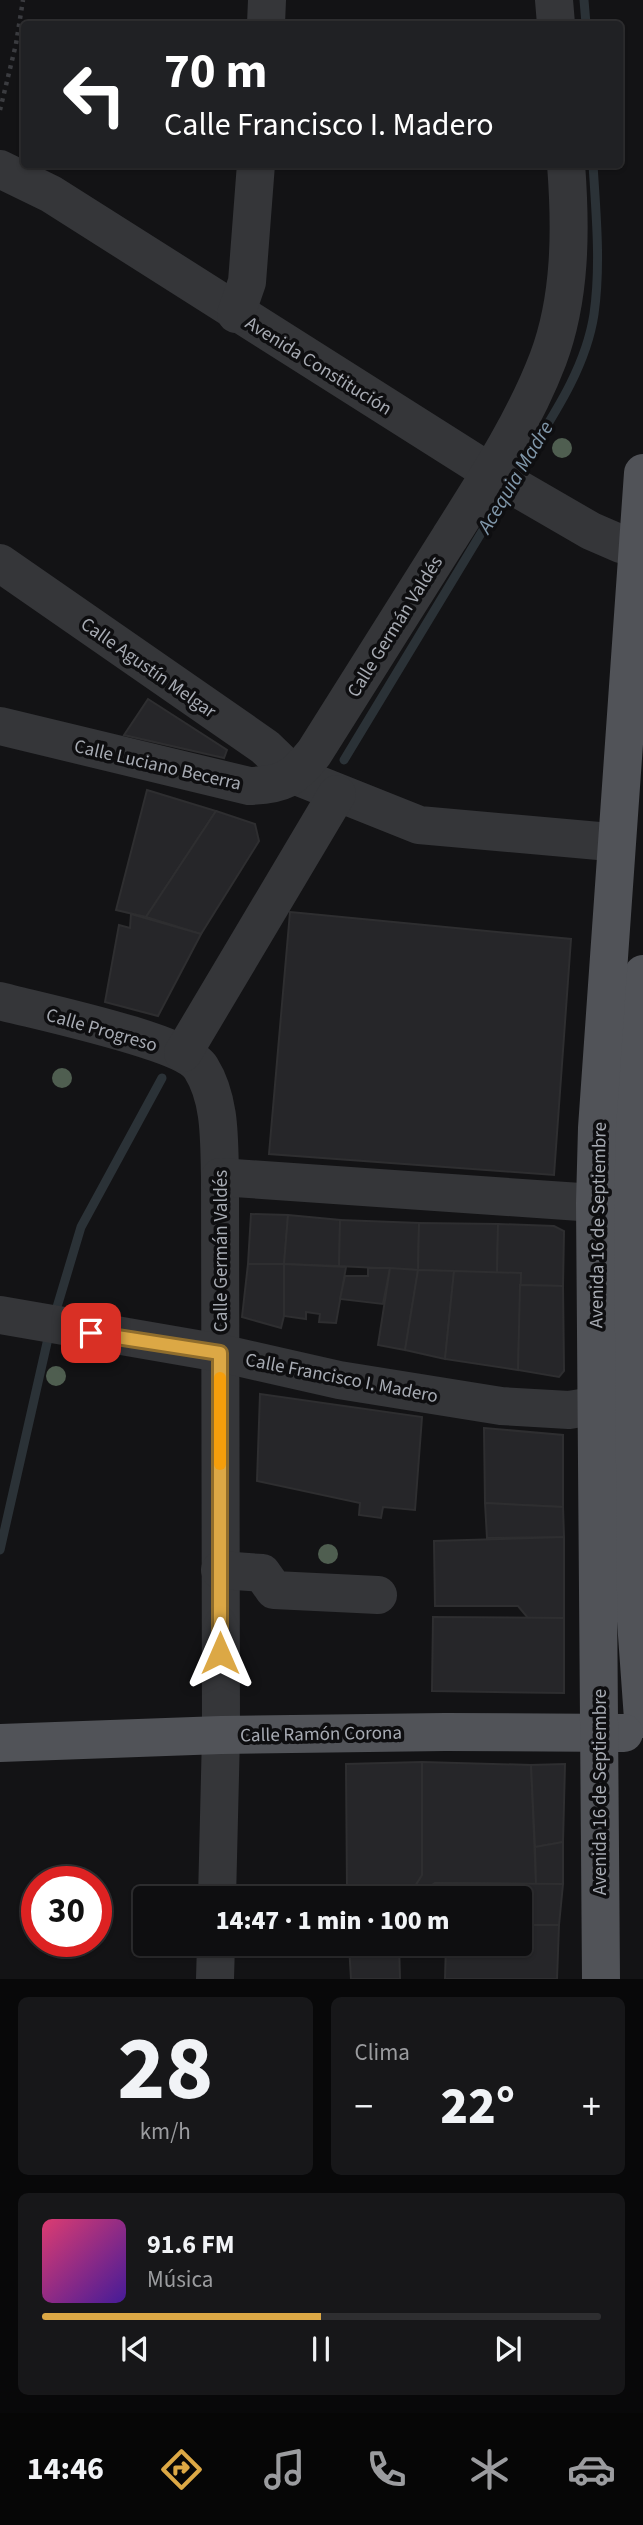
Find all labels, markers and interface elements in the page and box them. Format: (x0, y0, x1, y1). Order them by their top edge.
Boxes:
text: 70 m (164, 37, 268, 107)
icon: left (49, 49, 140, 140)
text: Calle Francisco I. Madero (164, 102, 494, 148)
street label: Avenida Constitución (240, 310, 397, 422)
water label: Acequia Madre (469, 415, 560, 541)
street label: Calle Germán Valdés (341, 551, 450, 703)
street label: Calle Agustín Melgar (75, 611, 222, 725)
street label: Calle Luciano Becerra (71, 733, 244, 798)
street label: Calle Progreso (43, 1002, 160, 1059)
street label: Avenida 16 de Septiembre (583, 1122, 614, 1328)
street label: Calle Germán Valdés (208, 1170, 235, 1332)
pin (61, 1303, 121, 1363)
icon: arrive (72, 1314, 110, 1352)
street label: Calle Francisco I. Madero (243, 1347, 440, 1410)
position arrow (183, 1616, 257, 1690)
street label: Avenida 16 de Septiembre (587, 1689, 614, 1895)
street label: Calle Ramón Corona (240, 1720, 402, 1749)
speed limit sign: 30 (21, 1866, 112, 1957)
text: 14:47 · 1 min · 100 m (216, 1902, 449, 1939)
text: 28 (117, 2005, 213, 2134)
text: Clima (355, 2036, 410, 2069)
text: 22° (440, 2070, 515, 2144)
text: − (355, 2080, 373, 2134)
text: + (582, 2080, 601, 2134)
text: km/h (140, 2115, 191, 2148)
text: 91.6 FM (147, 2226, 235, 2263)
text: Música (147, 2263, 213, 2296)
icon: previous (116, 2330, 154, 2368)
icon: pause (302, 2330, 340, 2368)
icon: next (489, 2330, 527, 2368)
icon: directions (157, 2445, 206, 2494)
icon: music (260, 2445, 309, 2494)
icon: phone (362, 2445, 411, 2494)
icon: climate (465, 2445, 514, 2494)
icon: car (567, 2445, 616, 2494)
text: 14:46 (27, 2446, 104, 2492)

